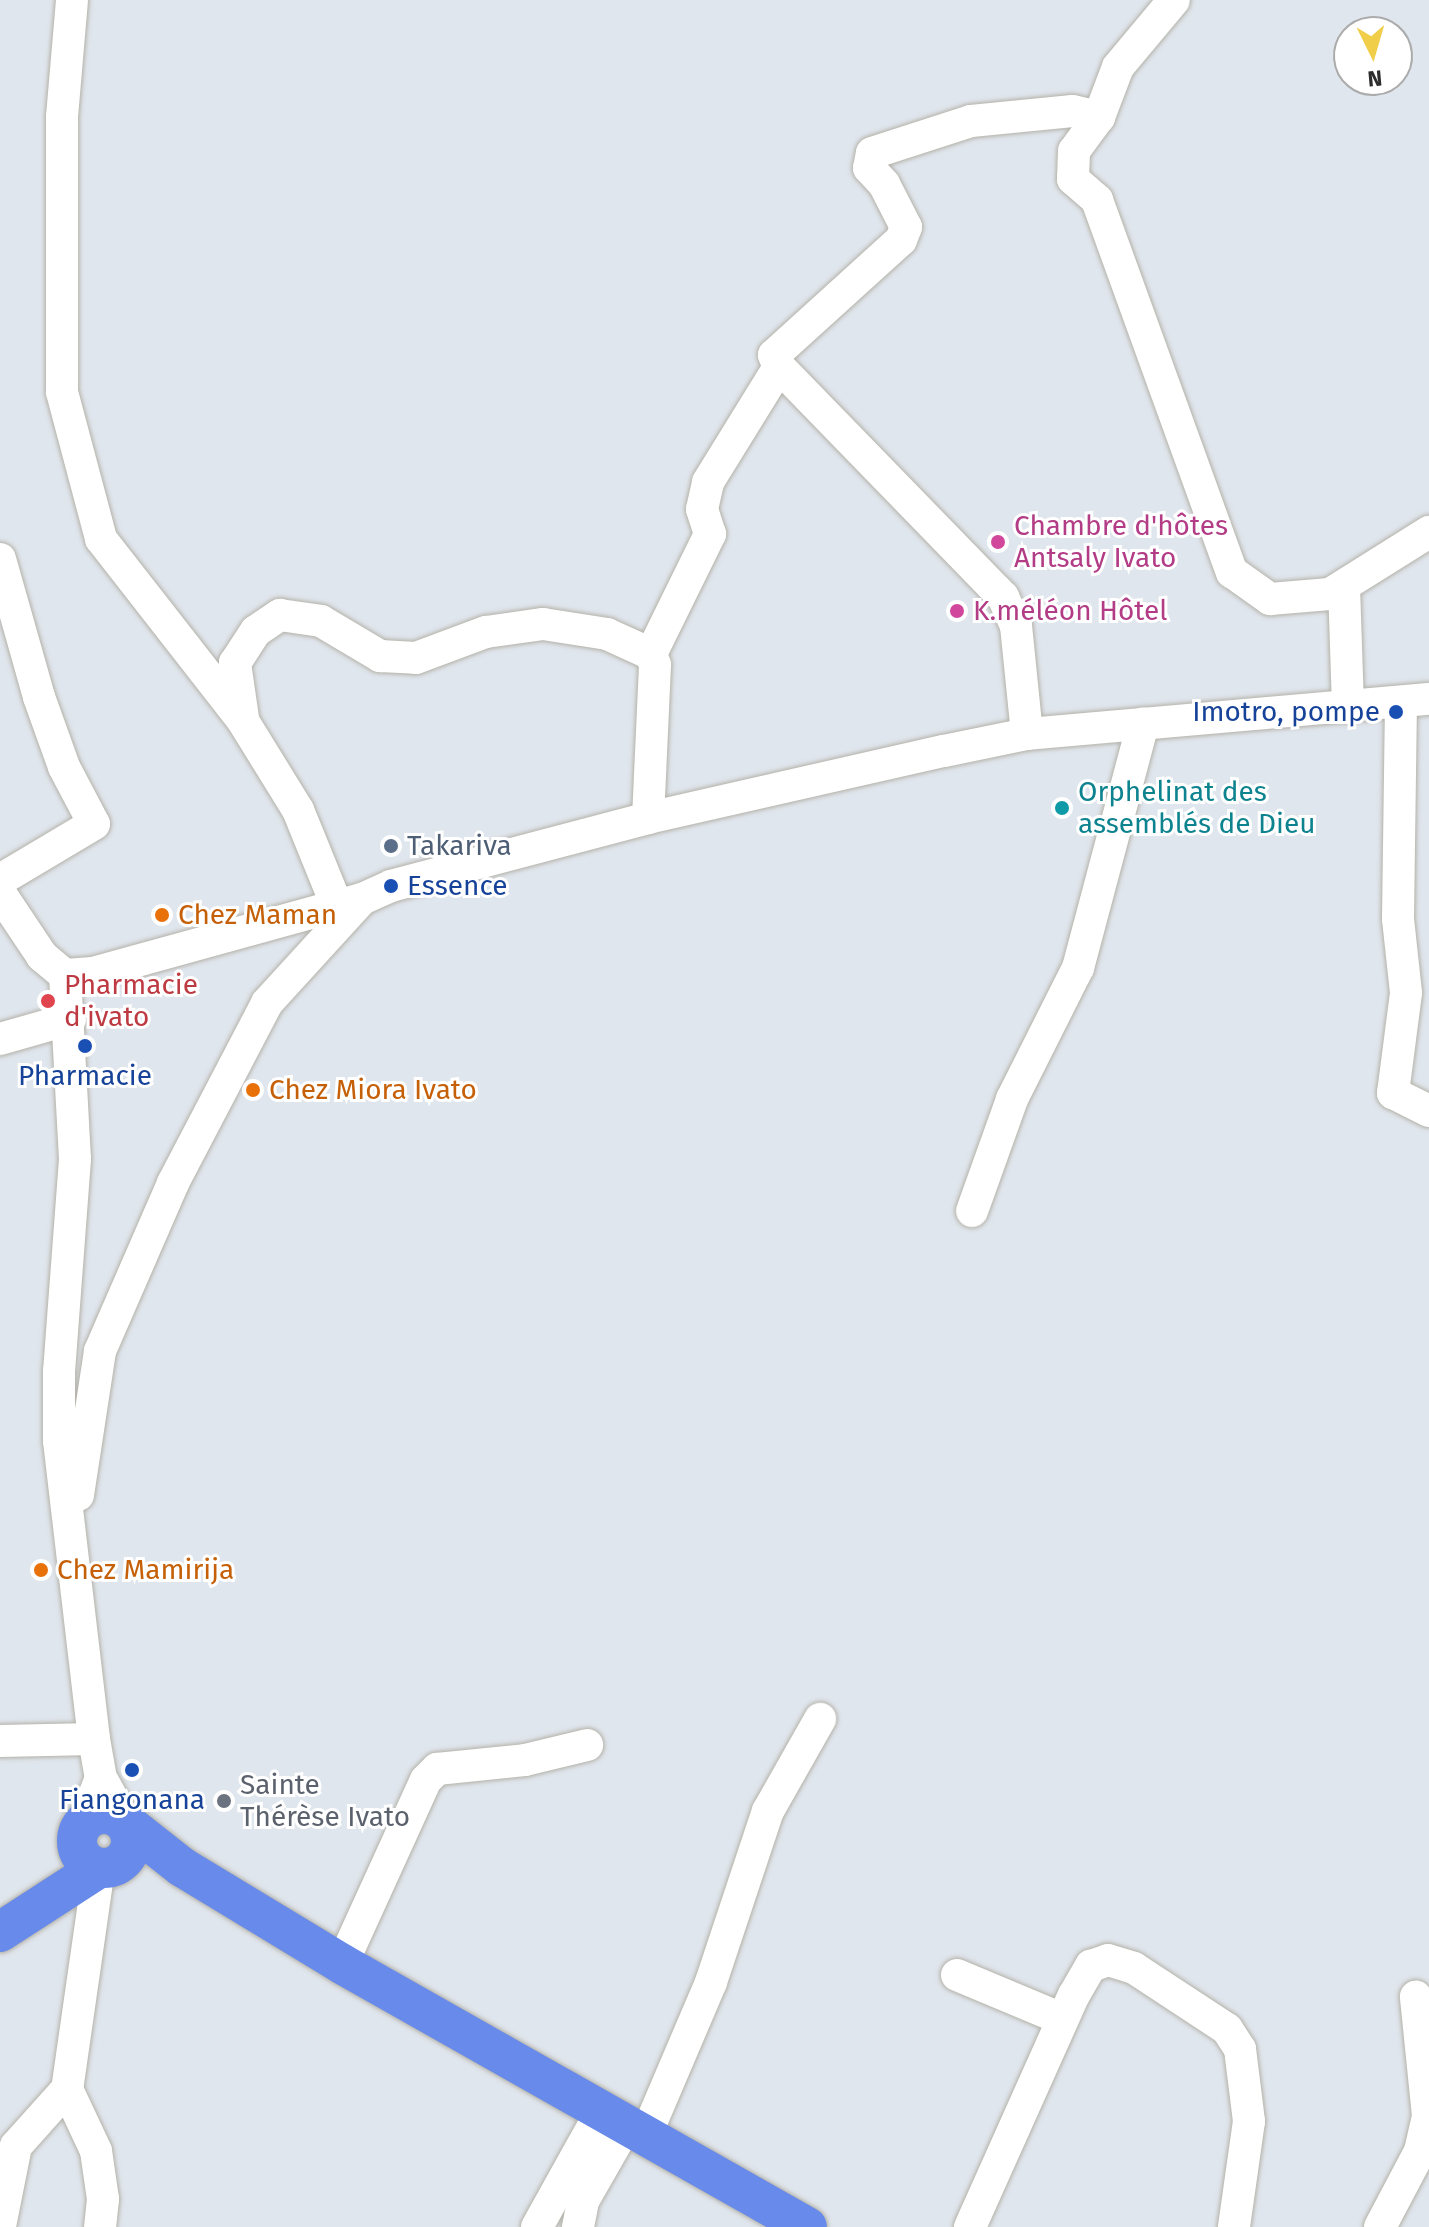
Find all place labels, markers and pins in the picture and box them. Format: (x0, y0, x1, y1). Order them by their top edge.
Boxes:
place label: Chambre d'hôtes Antsaly Ivato (1014, 509, 1228, 575)
marker: Chambre d'hôtes Antsaly Ivato (989, 533, 1007, 551)
place label: K.méléon Hôtel (973, 594, 1168, 628)
marker: K.méléon Hôtel (948, 602, 966, 620)
place label: Imotro, pompe (1192, 695, 1380, 729)
marker: Imotro, pompe (1387, 703, 1405, 721)
place label: Orphelinat des assemblés de Dieu (1078, 775, 1315, 841)
marker: Orphelinat des assemblés de Dieu (1053, 799, 1071, 817)
place label: Takariva (407, 829, 512, 863)
marker: Takariva (382, 837, 400, 855)
place label: Essence (407, 869, 507, 903)
marker: Essence (382, 877, 400, 895)
place label: Chez Maman (178, 898, 337, 932)
marker: Chez Maman (153, 906, 171, 924)
place label: Pharmacie d'ivato (64, 968, 198, 1034)
marker: Pharmacie d'ivato (39, 992, 57, 1010)
marker: Pharmacie (76, 1037, 94, 1055)
place label: Pharmacie (18, 1059, 152, 1093)
place label: Chez Miora Ivato (269, 1073, 477, 1107)
marker: Chez Miora Ivato (244, 1081, 262, 1099)
place label: Chez Mamirija (57, 1553, 234, 1587)
marker: Chez Mamirija (32, 1561, 50, 1579)
marker: Fiangonana (123, 1761, 141, 1779)
place label: Sainte Thérèse Ivato (240, 1768, 410, 1834)
place label: Fiangonana (59, 1783, 205, 1817)
marker: Sainte Thérèse Ivato (215, 1792, 233, 1810)

